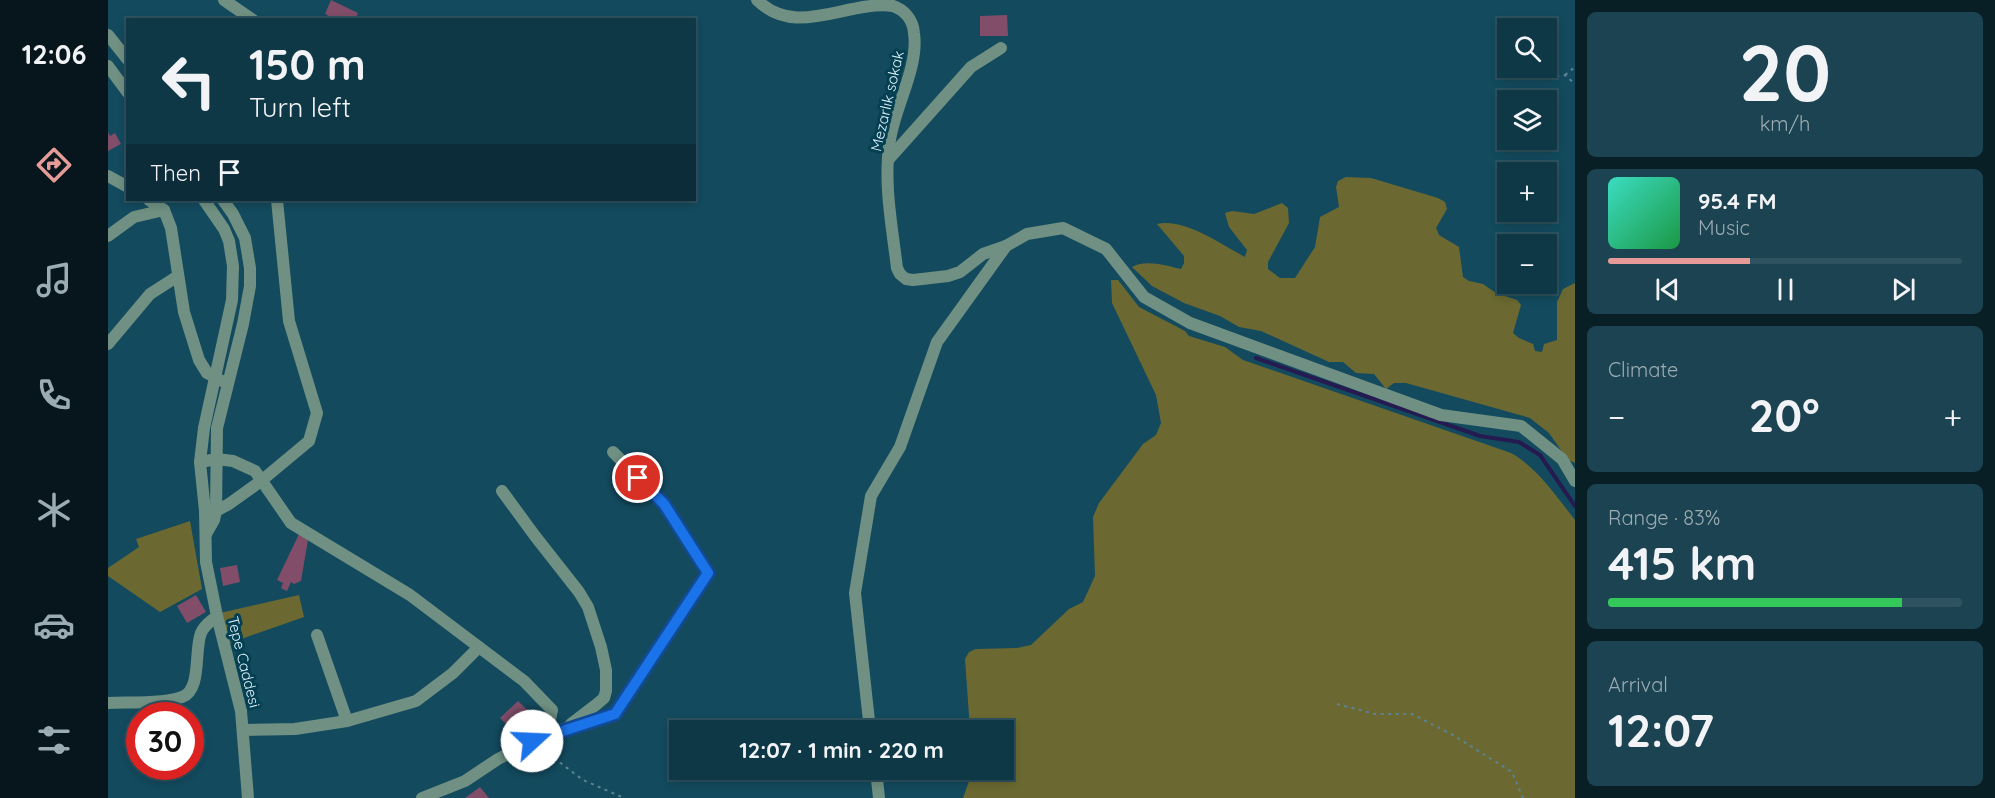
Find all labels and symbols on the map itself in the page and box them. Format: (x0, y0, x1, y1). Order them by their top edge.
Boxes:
street label: Mezarlık sokak (866, 49, 908, 153)
pin (612, 452, 663, 503)
street label: Tepe Caddesi (224, 614, 264, 710)
speed limit sign: 30 (126, 702, 204, 780)
position arrow (500, 709, 564, 773)

